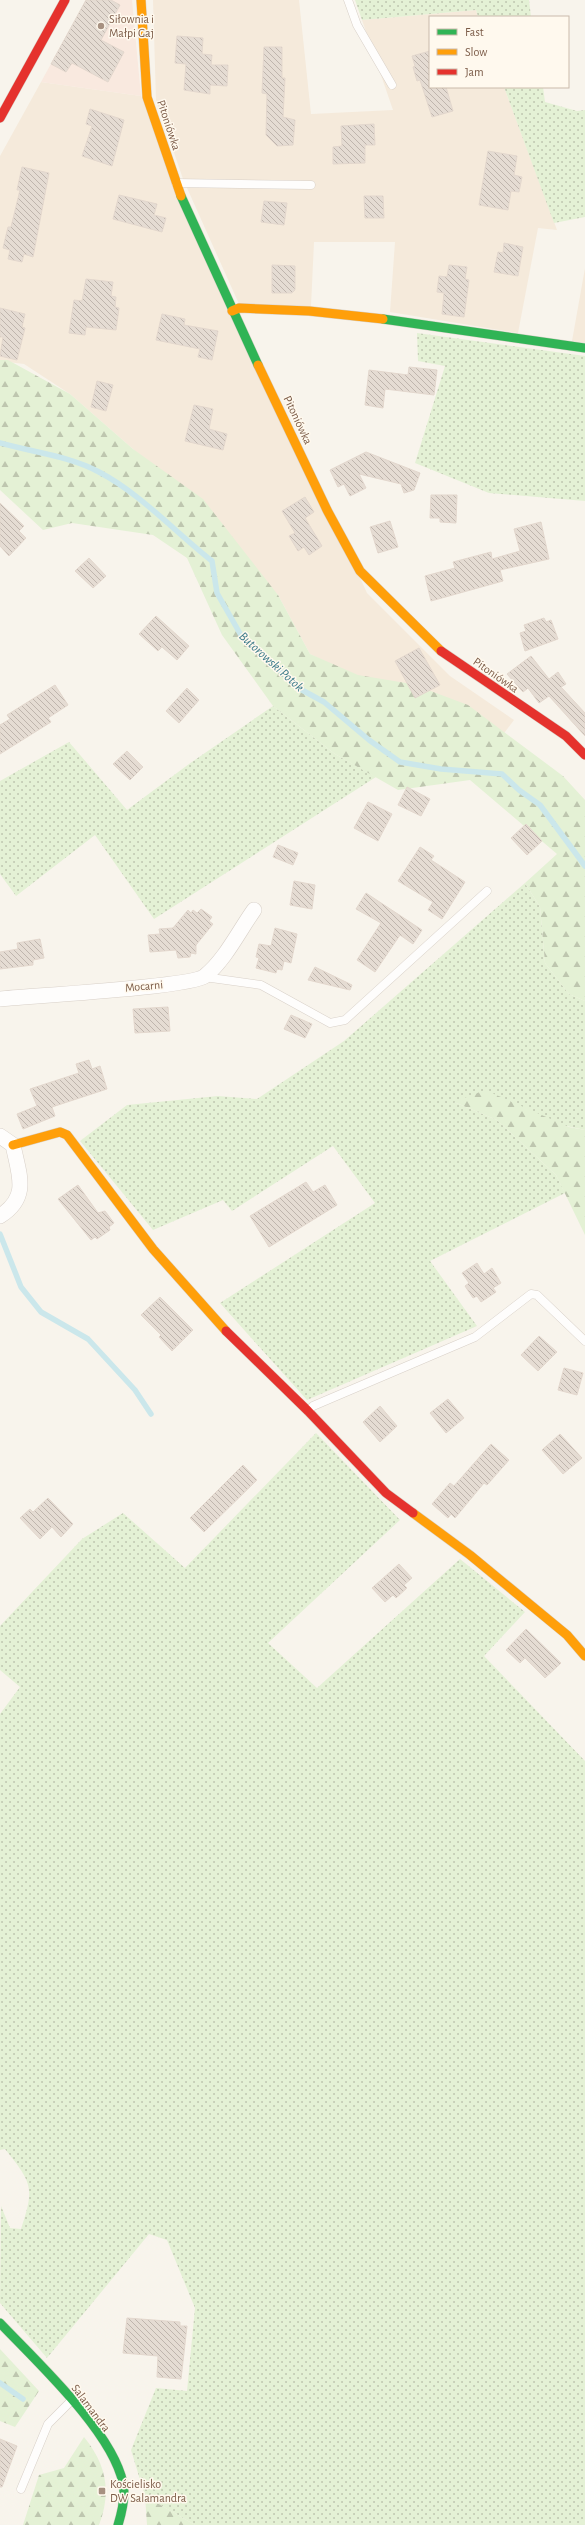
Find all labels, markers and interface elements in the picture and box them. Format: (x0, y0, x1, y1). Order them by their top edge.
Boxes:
place label: Siłownia i Małpi Gaj (109, 13, 154, 40)
legend (429, 16, 569, 88)
marker: Siłownia i Małpi Gaj (96, 21, 106, 31)
text: Fast (465, 26, 484, 38)
text: Slow (465, 46, 487, 58)
text: Jam (465, 66, 484, 78)
street label: Pitoniówka (155, 98, 183, 152)
street label: Pitoniówka (282, 394, 315, 447)
water label: Butorowski Potok (236, 630, 306, 694)
street label: Pitoniówka (471, 655, 521, 695)
street label: Mocarni (125, 978, 163, 994)
street label: Salamandra (69, 2382, 113, 2434)
place label: Kościelisko DW Salamandra (110, 2478, 187, 2504)
marker: Kościelisko DW Salamandra (97, 2486, 107, 2496)

